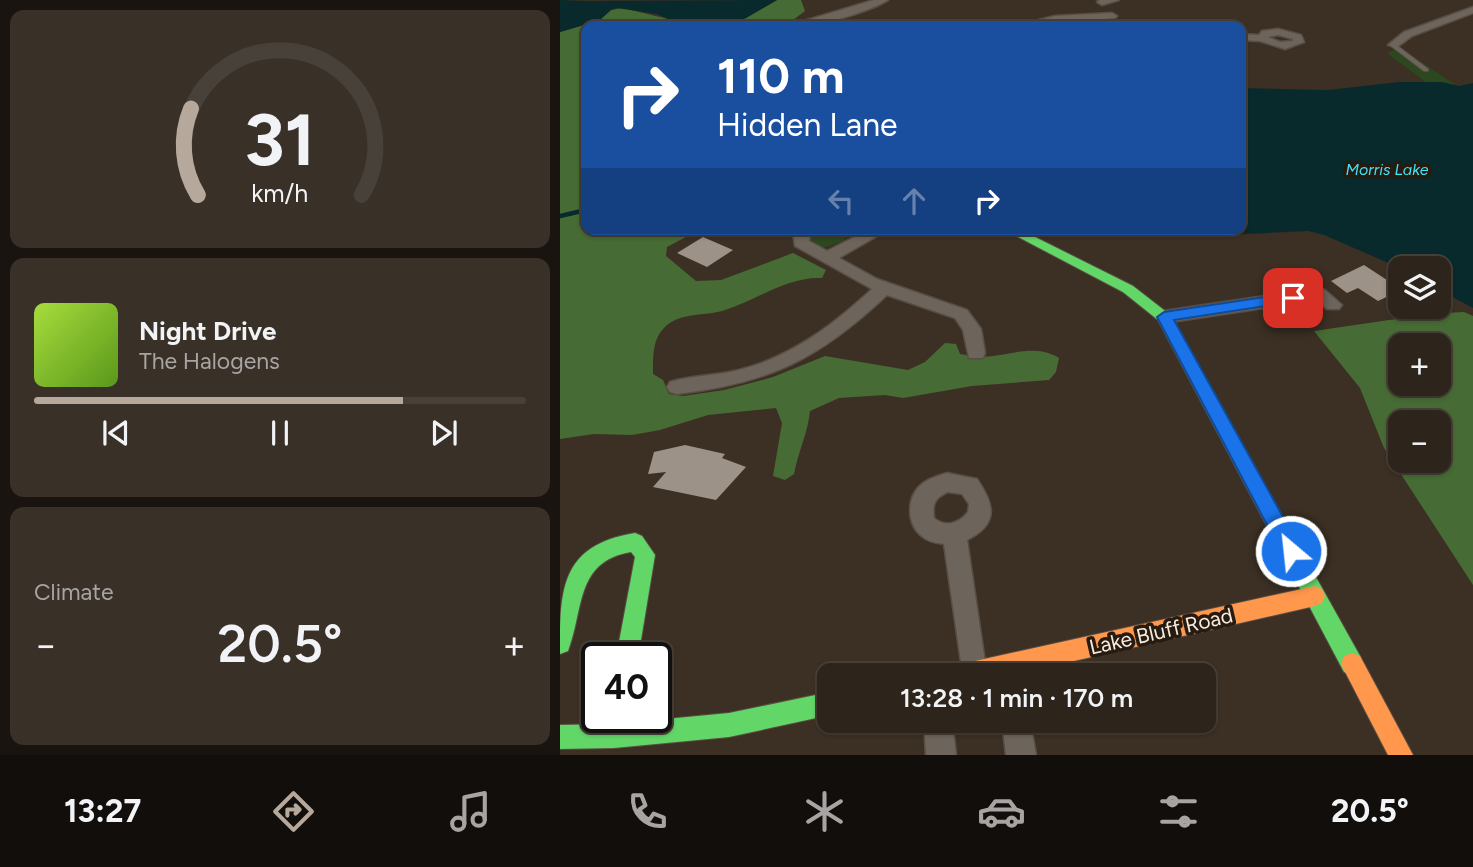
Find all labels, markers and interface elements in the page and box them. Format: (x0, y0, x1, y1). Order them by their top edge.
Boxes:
text: 110 m (717, 46, 845, 105)
icon: right (602, 49, 693, 140)
text: 31 (244, 97, 316, 184)
text: Hidden Lane (717, 106, 897, 144)
water label: Morris Lake (1346, 160, 1429, 179)
text: km/h (251, 178, 309, 208)
icon: left (822, 182, 860, 220)
icon: ahead (895, 182, 933, 220)
icon: right (968, 182, 1006, 220)
map controls (1388, 256, 1451, 473)
button: layers (1388, 256, 1451, 319)
pin (1263, 268, 1323, 328)
icon: arrive (1274, 279, 1312, 317)
text: Night Drive (139, 315, 276, 347)
button: + (1388, 333, 1451, 396)
text: The Halogens (139, 347, 280, 375)
button: − (1388, 410, 1451, 473)
icon: previous (97, 414, 135, 452)
icon: pause (261, 414, 299, 452)
icon: next (425, 414, 463, 452)
position arrow (1254, 514, 1328, 588)
text: Climate (34, 578, 113, 606)
street label: Lake Bluff Road (1087, 602, 1235, 660)
text: 20.5° (218, 613, 342, 675)
text: − (34, 622, 58, 668)
text: + (502, 622, 526, 668)
speed limit sign: 40 (581, 642, 672, 733)
text: 13:28 · 1 min · 170 m (900, 682, 1133, 714)
icon: directions (269, 787, 318, 836)
icon: music (446, 787, 495, 836)
icon: phone (623, 787, 672, 836)
icon: climate (800, 787, 849, 836)
icon: car (977, 787, 1026, 836)
icon: filters (1154, 787, 1203, 836)
text: 13:27 (64, 792, 141, 830)
text: 20.5° (1331, 792, 1409, 830)

